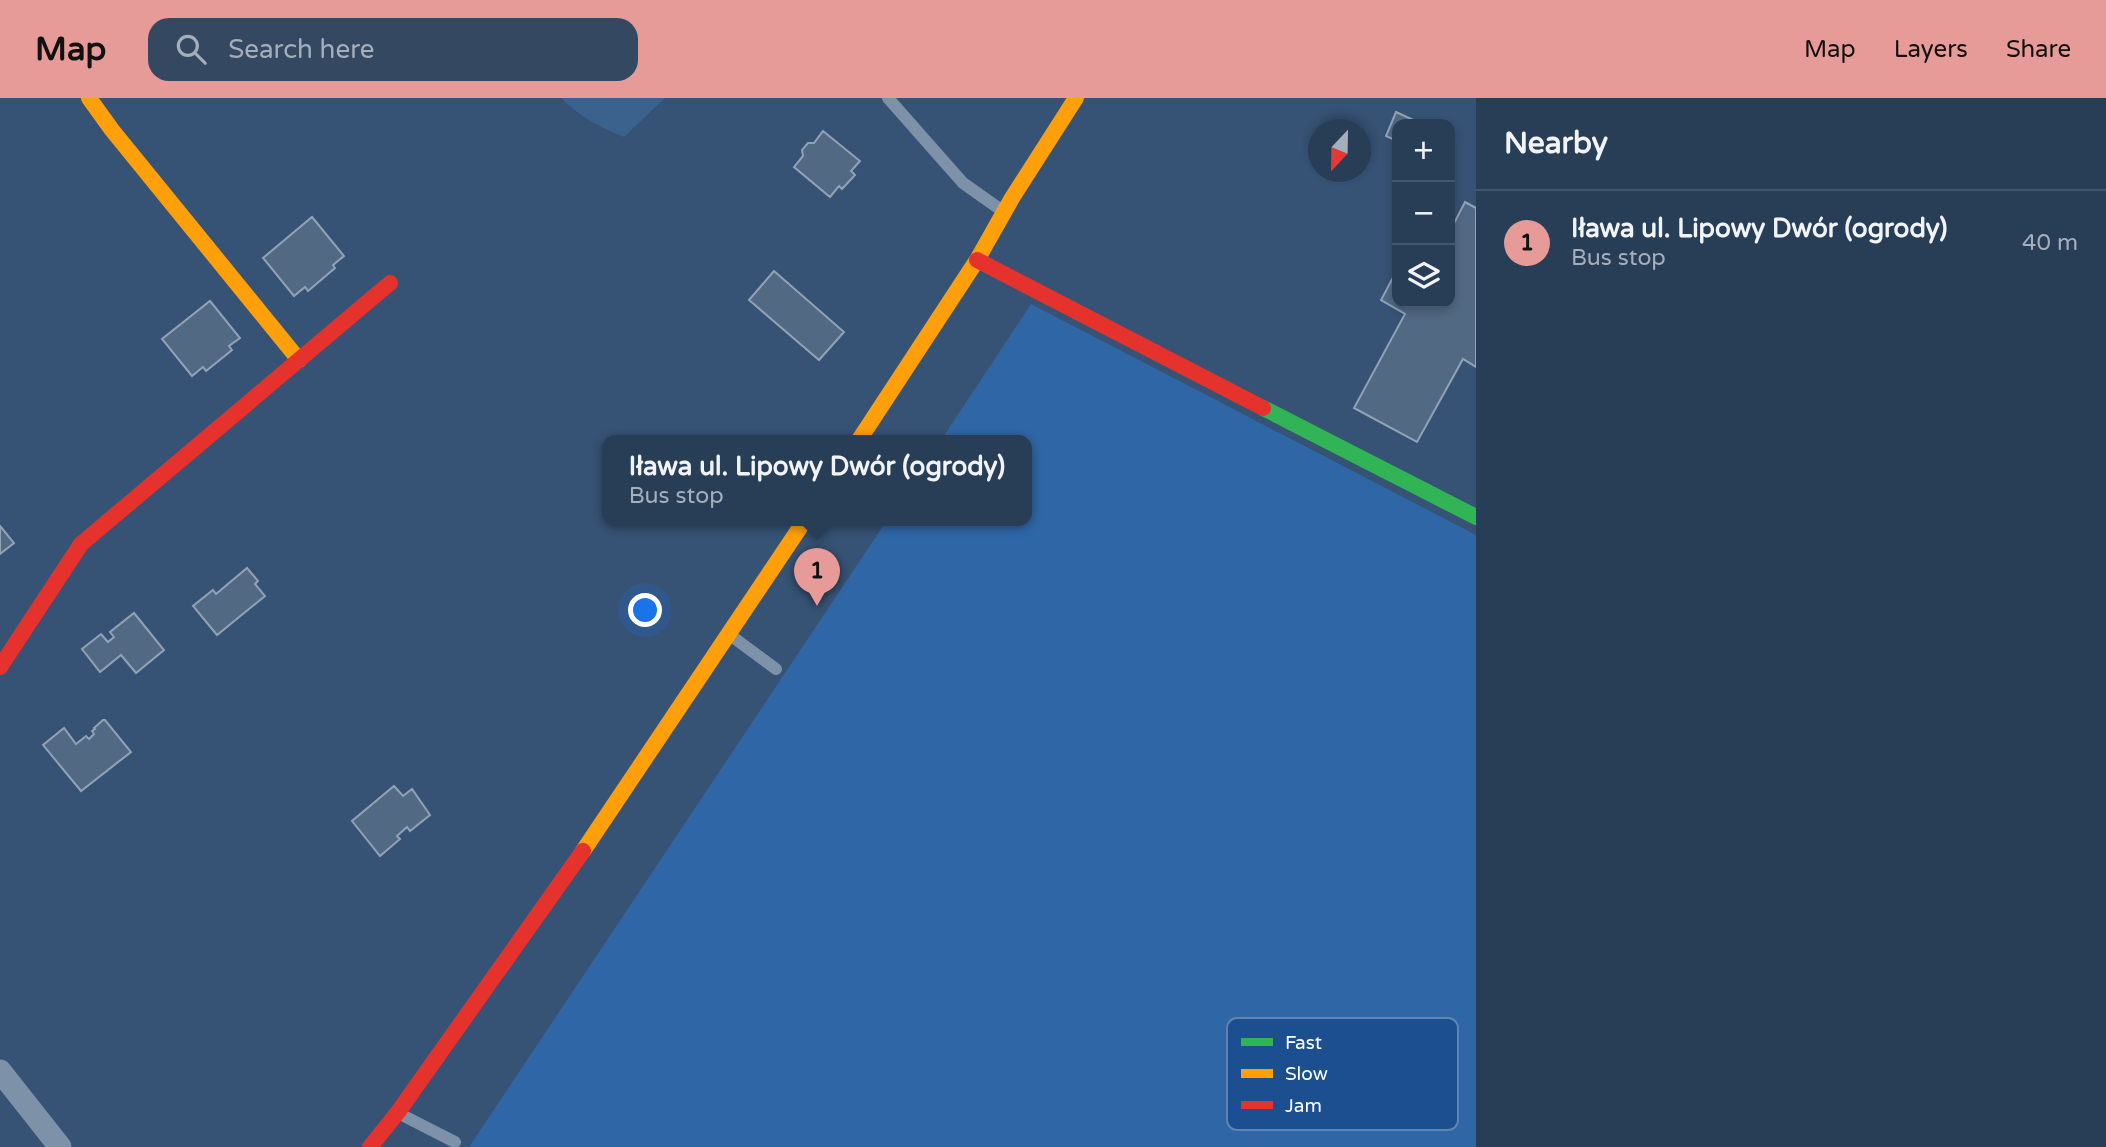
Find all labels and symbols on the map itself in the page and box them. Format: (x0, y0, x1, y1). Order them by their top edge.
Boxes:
north arrow (1308, 119, 1371, 182)
pin: 1 (794, 548, 840, 606)
your location (628, 593, 662, 627)
legend (1227, 1018, 1458, 1130)
text: Fast (1285, 1032, 1322, 1054)
text: Slow (1285, 1063, 1328, 1085)
text: Jam (1285, 1095, 1322, 1117)

